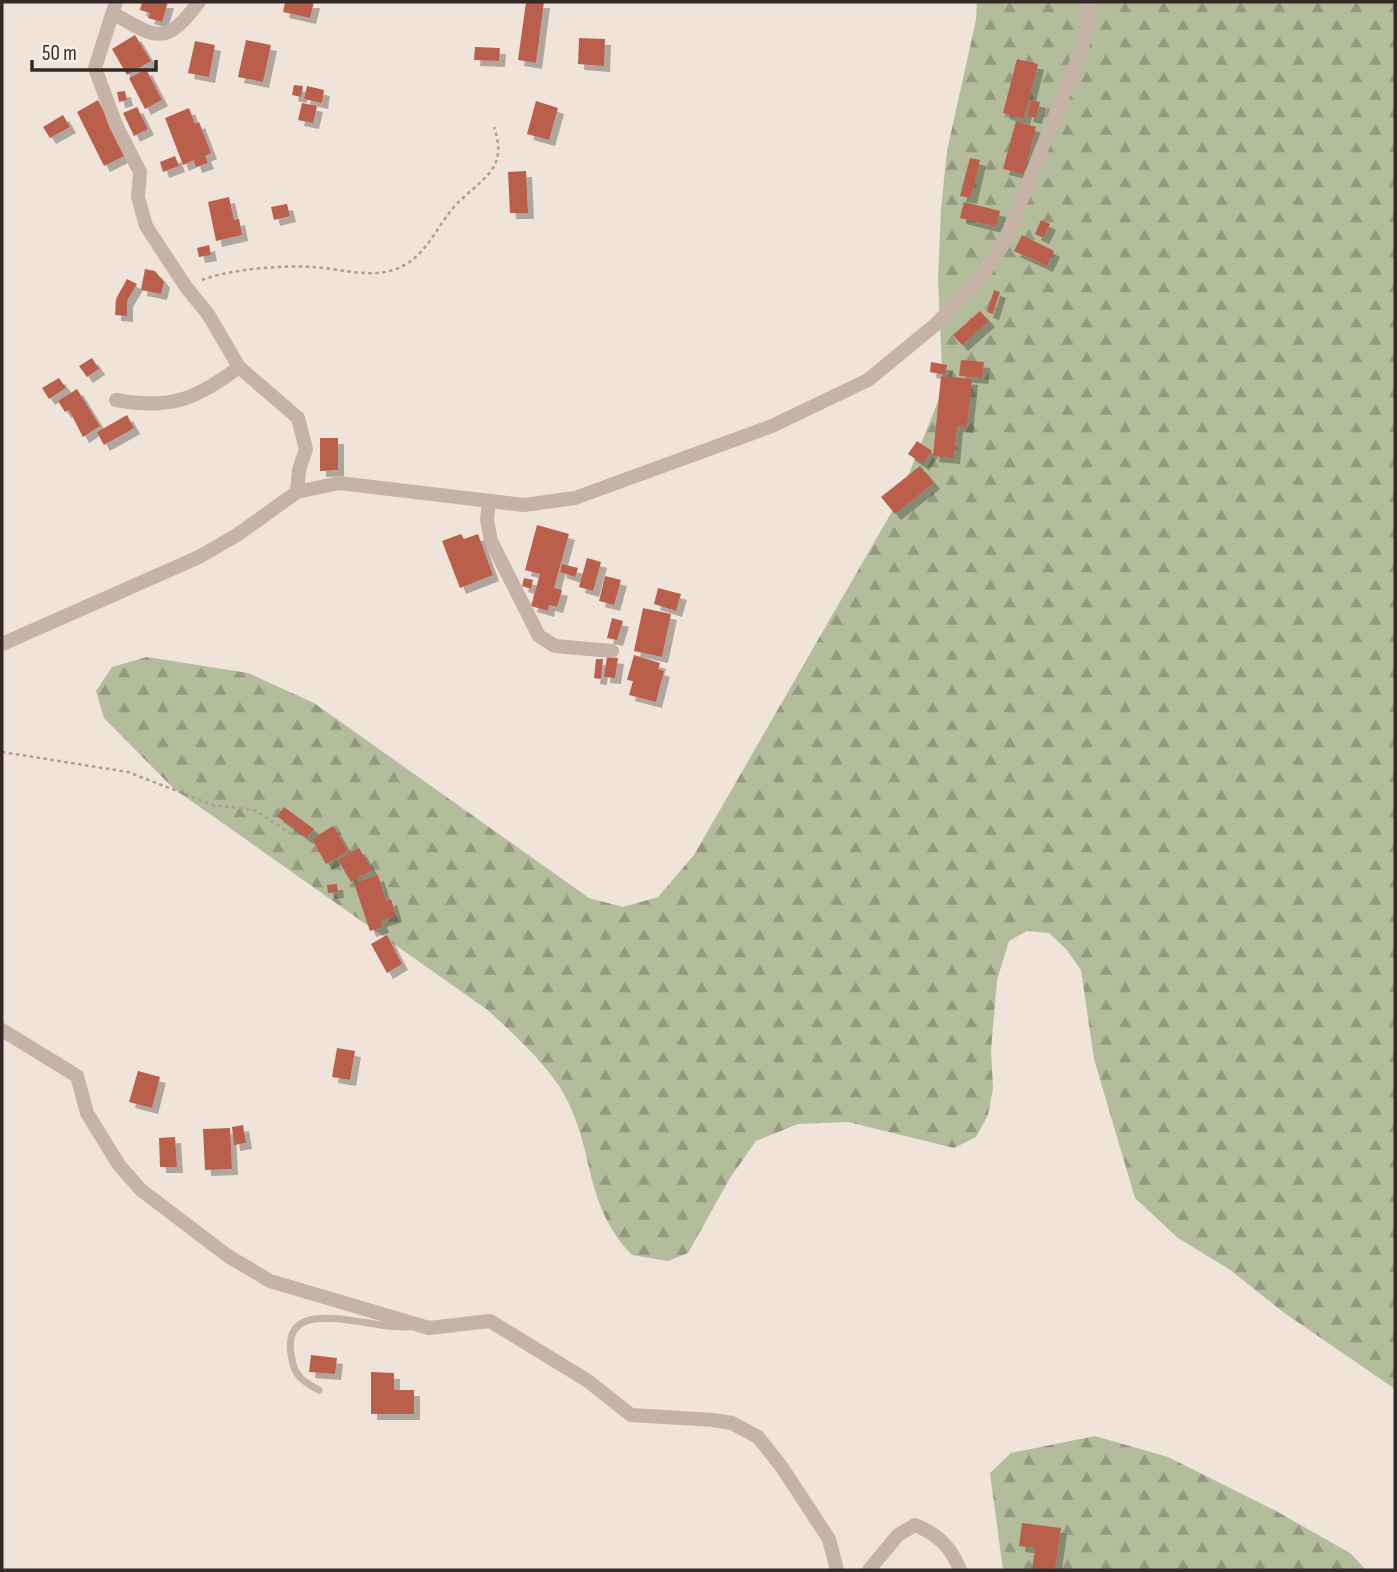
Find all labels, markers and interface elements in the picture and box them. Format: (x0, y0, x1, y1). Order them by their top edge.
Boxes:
scale bar (32, 28, 156, 72)
text: 50 m (42, 41, 77, 66)

